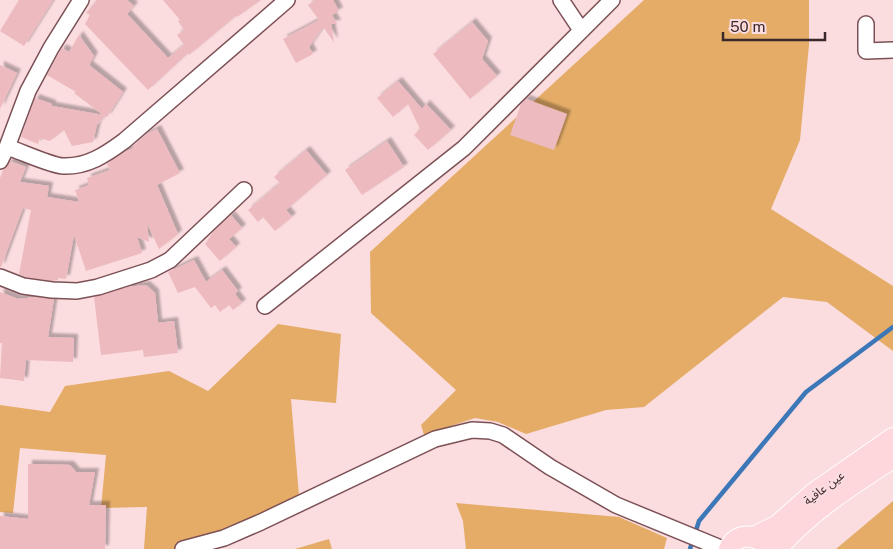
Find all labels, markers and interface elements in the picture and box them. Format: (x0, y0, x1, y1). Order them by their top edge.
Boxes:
scale bar (723, 10, 826, 42)
text: 50 m (730, 18, 765, 35)
street label: عين عافية (801, 468, 847, 508)

